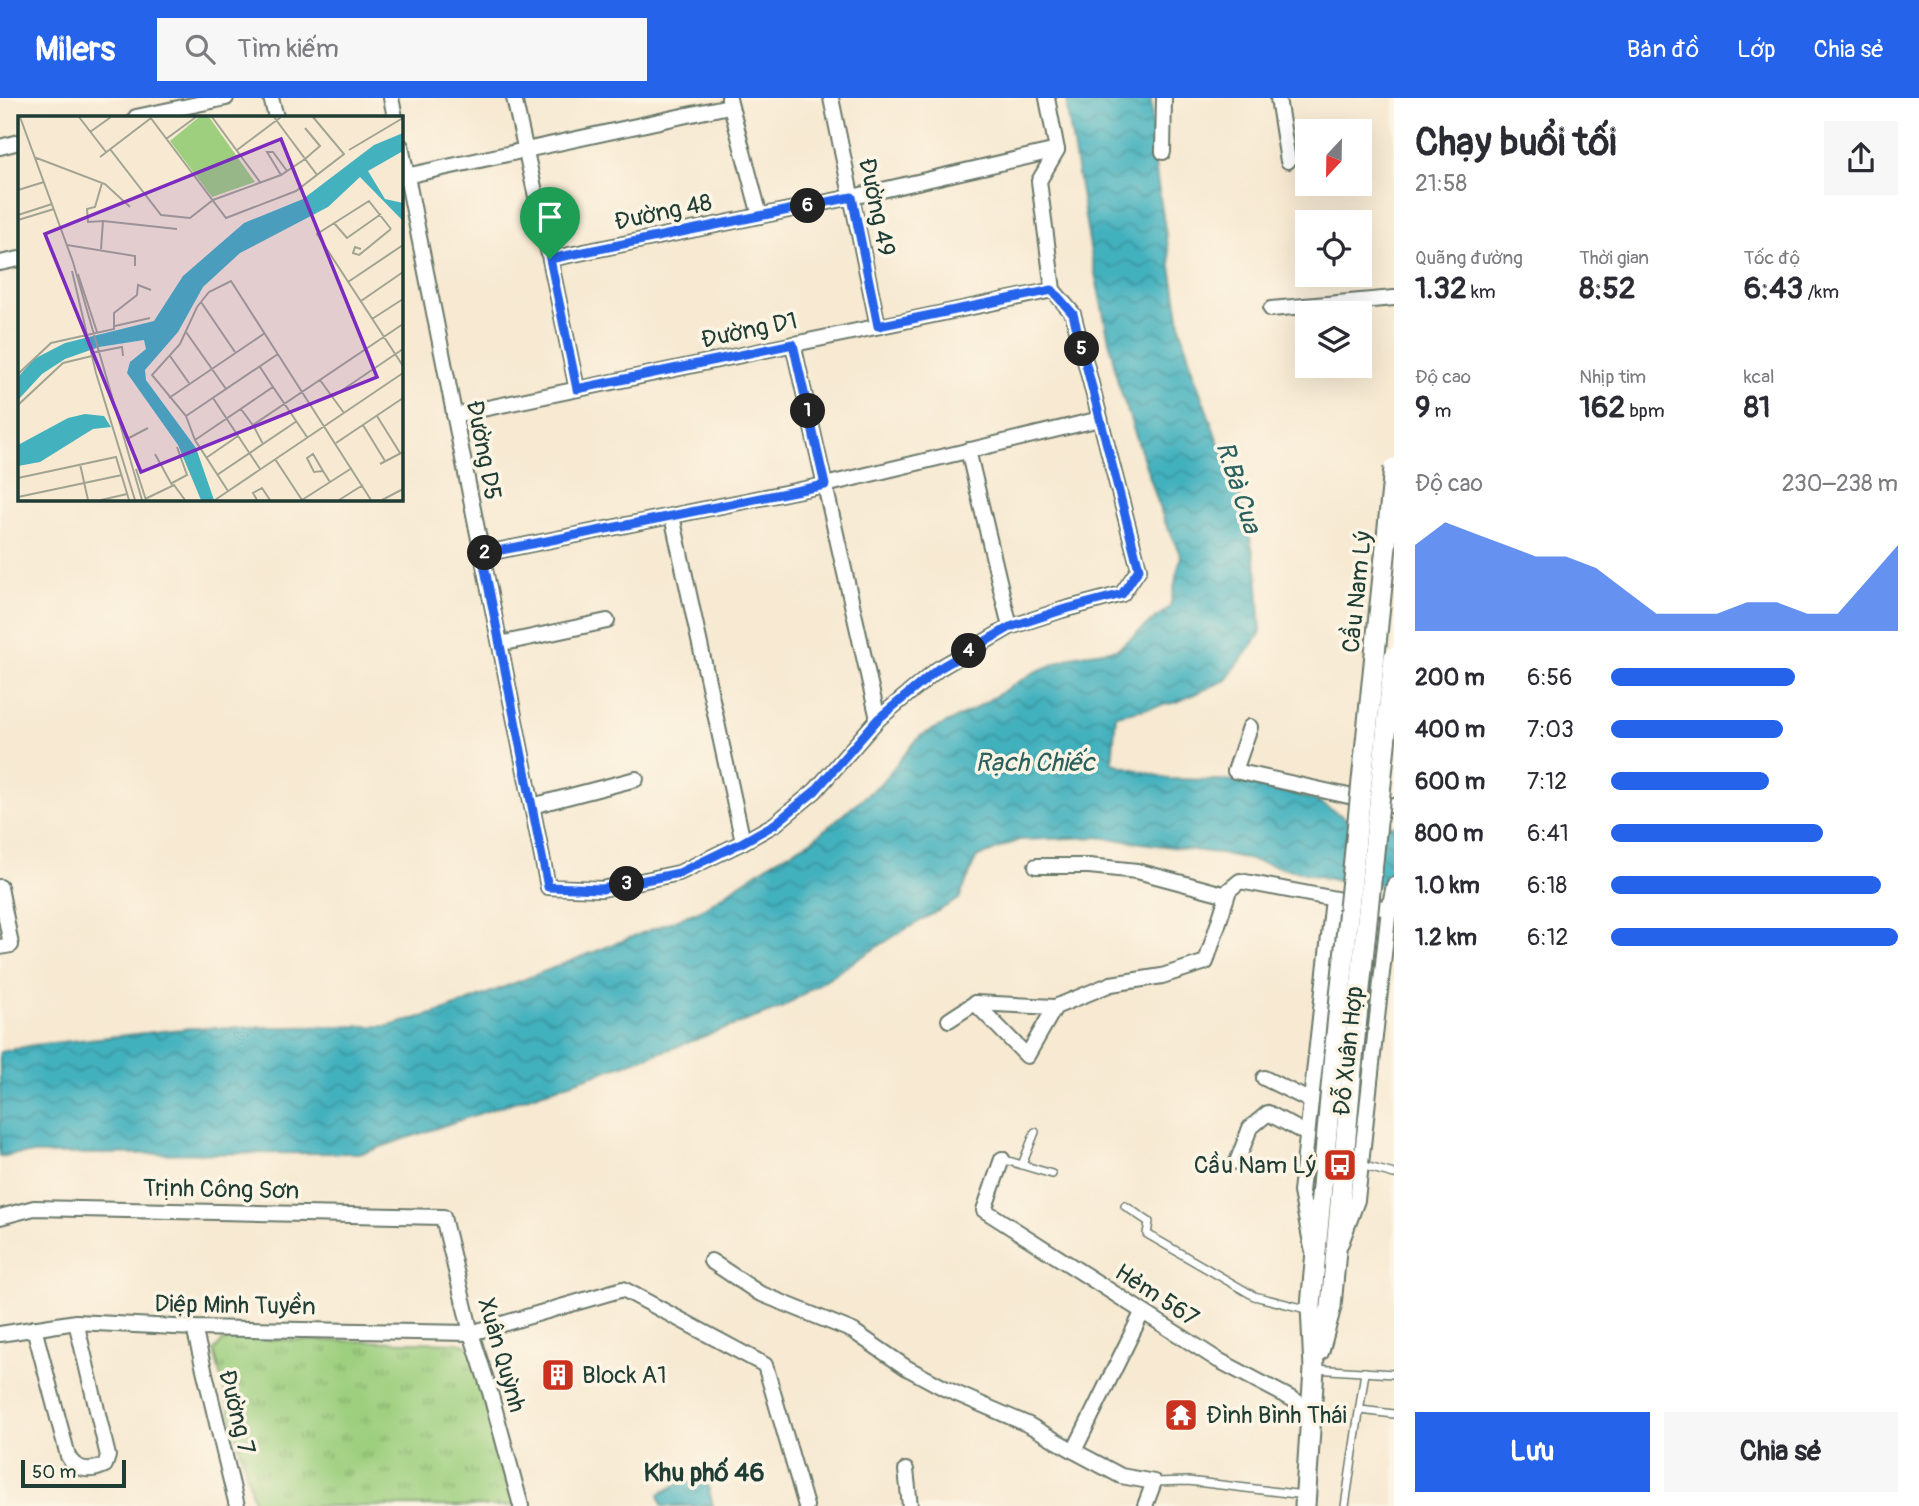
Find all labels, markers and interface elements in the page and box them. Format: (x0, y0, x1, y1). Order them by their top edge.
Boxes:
search box (157, 18, 647, 81)
text: Milers (35, 29, 115, 70)
icon: search (181, 30, 219, 68)
text: Tìm kiếm (237, 33, 339, 65)
text: Bản đồ (1627, 35, 1699, 64)
text: Lớp (1737, 35, 1776, 64)
text: Chia sẻ (1814, 35, 1884, 64)
inset map (18, 116, 402, 500)
north arrow (1295, 119, 1372, 196)
map controls (1295, 119, 1372, 378)
text: Chạy buổi tối (1415, 119, 1616, 167)
button: share (1824, 121, 1898, 195)
street label: Đường 49 (852, 156, 901, 259)
text: 21:58 (1415, 169, 1467, 198)
pin (520, 187, 580, 259)
street label: Đường 48 (612, 188, 715, 237)
pin: 6 (790, 188, 826, 224)
text: 6 (802, 193, 813, 217)
icon: arrive (531, 198, 569, 236)
button: locate (1295, 210, 1372, 287)
text: Quãng đường (1415, 246, 1523, 270)
text: Thời gian (1579, 246, 1649, 270)
text: Tốc độ (1744, 246, 1800, 270)
text: 1.32 (1415, 270, 1467, 307)
text: 8:52 (1579, 270, 1636, 307)
text: 6:43 (1744, 270, 1803, 307)
text: km (1467, 280, 1496, 304)
text: /km (1803, 280, 1839, 304)
button: layers (1295, 301, 1372, 378)
street label: Đường D1 (698, 306, 800, 355)
pin: 5 (1064, 331, 1100, 366)
text: 5 (1076, 336, 1087, 360)
text: Độ cao (1415, 365, 1471, 389)
text: Nhịp tim (1579, 365, 1646, 389)
text: kcal (1744, 365, 1775, 389)
text: 9 (1415, 389, 1430, 426)
text: 162 (1579, 389, 1625, 426)
text: 81 (1744, 389, 1771, 426)
pin: 1 (790, 394, 826, 428)
street label: Đường D5 (460, 398, 507, 502)
text: 1 (804, 398, 811, 422)
text: m (1430, 399, 1451, 423)
text: bpm (1625, 399, 1665, 423)
water label: R.Bà Cua (1208, 438, 1268, 539)
text: Độ cao (1415, 469, 1483, 498)
text: 230–238 m (1782, 469, 1898, 498)
street label: Cầu Nam Lý (1337, 530, 1378, 654)
pin: 2 (468, 536, 503, 570)
text: 2 (479, 540, 490, 564)
pin: 4 (951, 634, 986, 668)
text: 4 (963, 638, 974, 662)
text: 200 m (1415, 663, 1485, 692)
text: 6:56 (1527, 663, 1572, 692)
text: 400 m (1415, 715, 1485, 744)
text: 7:03 (1527, 715, 1574, 744)
water label: Rạch Chiếc (975, 747, 1096, 779)
text: 600 m (1415, 767, 1485, 796)
text: 7:12 (1527, 767, 1567, 796)
text: 800 m (1415, 819, 1483, 848)
text: 6:41 (1527, 819, 1569, 848)
pin: 3 (610, 866, 644, 902)
text: 3 (621, 871, 632, 895)
text: 1.0 km (1415, 871, 1480, 900)
text: 6:18 (1527, 871, 1567, 900)
text: 1.2 km (1415, 923, 1477, 952)
text: 6:12 (1527, 923, 1568, 952)
street label: Đỗ Xuân Hợp (1327, 985, 1370, 1117)
bus stop icon: Cầu Nam Lý (1321, 1146, 1359, 1184)
place label: Cầu Nam Lý (1194, 1151, 1316, 1180)
street label: Trịnh Công Sơn (143, 1174, 299, 1205)
street label: Hẻm 567 (1109, 1258, 1204, 1333)
street label: Diệp Minh Tuyền (154, 1290, 316, 1321)
street label: Xuân Quỳnh (471, 1295, 532, 1416)
building icon: Block A1 (539, 1356, 577, 1394)
place label: Block A1 (582, 1361, 667, 1390)
street label: Đường 7 (212, 1367, 261, 1457)
temple icon: Đình Bình Thái (1162, 1396, 1200, 1434)
place label: Đình Bình Thái (1206, 1401, 1347, 1430)
button: Lưu (1415, 1412, 1650, 1492)
button: Chia sẻ (1664, 1412, 1898, 1492)
scale bar (21, 1457, 126, 1489)
district label: Khu phố 46 (643, 1457, 765, 1489)
text: 50 m (32, 1460, 76, 1484)

